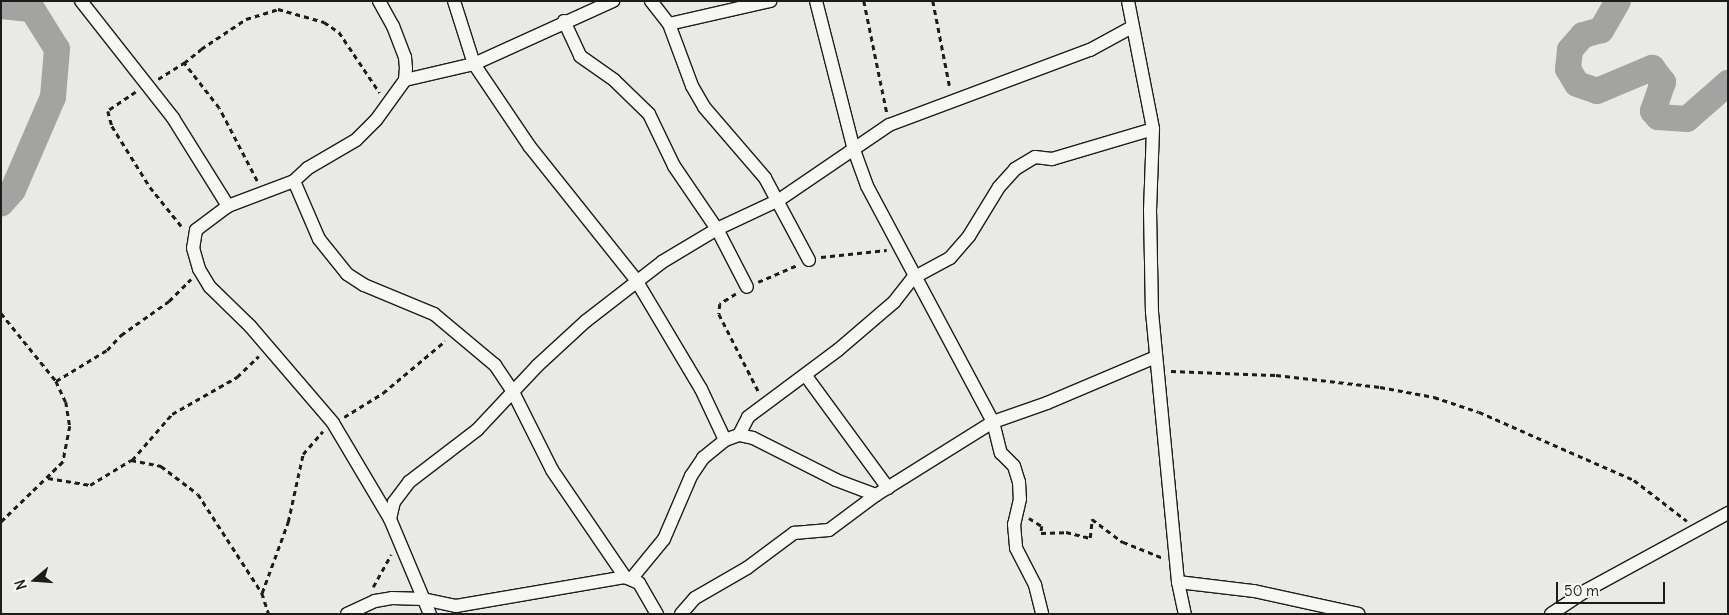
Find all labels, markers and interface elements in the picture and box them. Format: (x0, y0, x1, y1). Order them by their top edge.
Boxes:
north arrow (10, 555, 60, 605)
scale bar (1559, 572, 1668, 604)
text: N (11, 577, 31, 592)
text: 50 m (1564, 581, 1599, 600)

